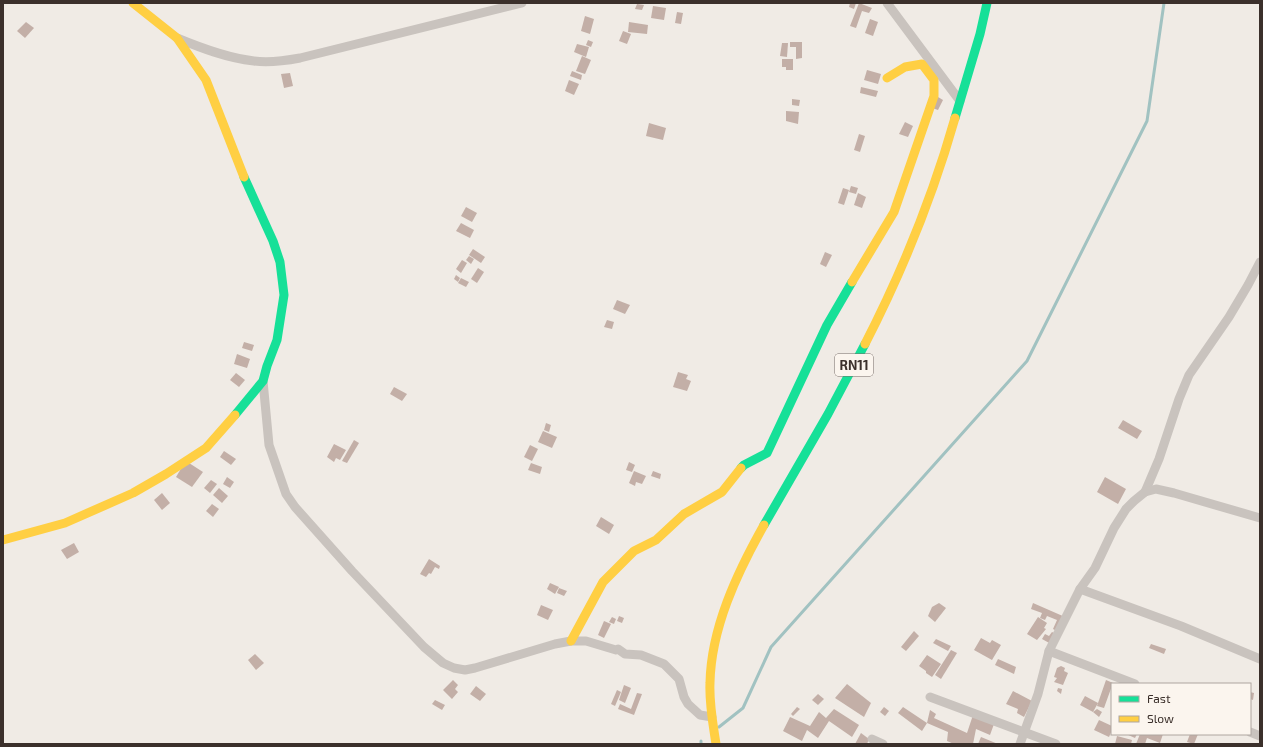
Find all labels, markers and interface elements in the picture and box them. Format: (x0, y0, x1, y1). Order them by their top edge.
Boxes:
road number: RN11 (835, 354, 873, 376)
legend (1111, 683, 1251, 735)
text: Fast (1147, 691, 1171, 705)
text: Slow (1147, 711, 1174, 725)

